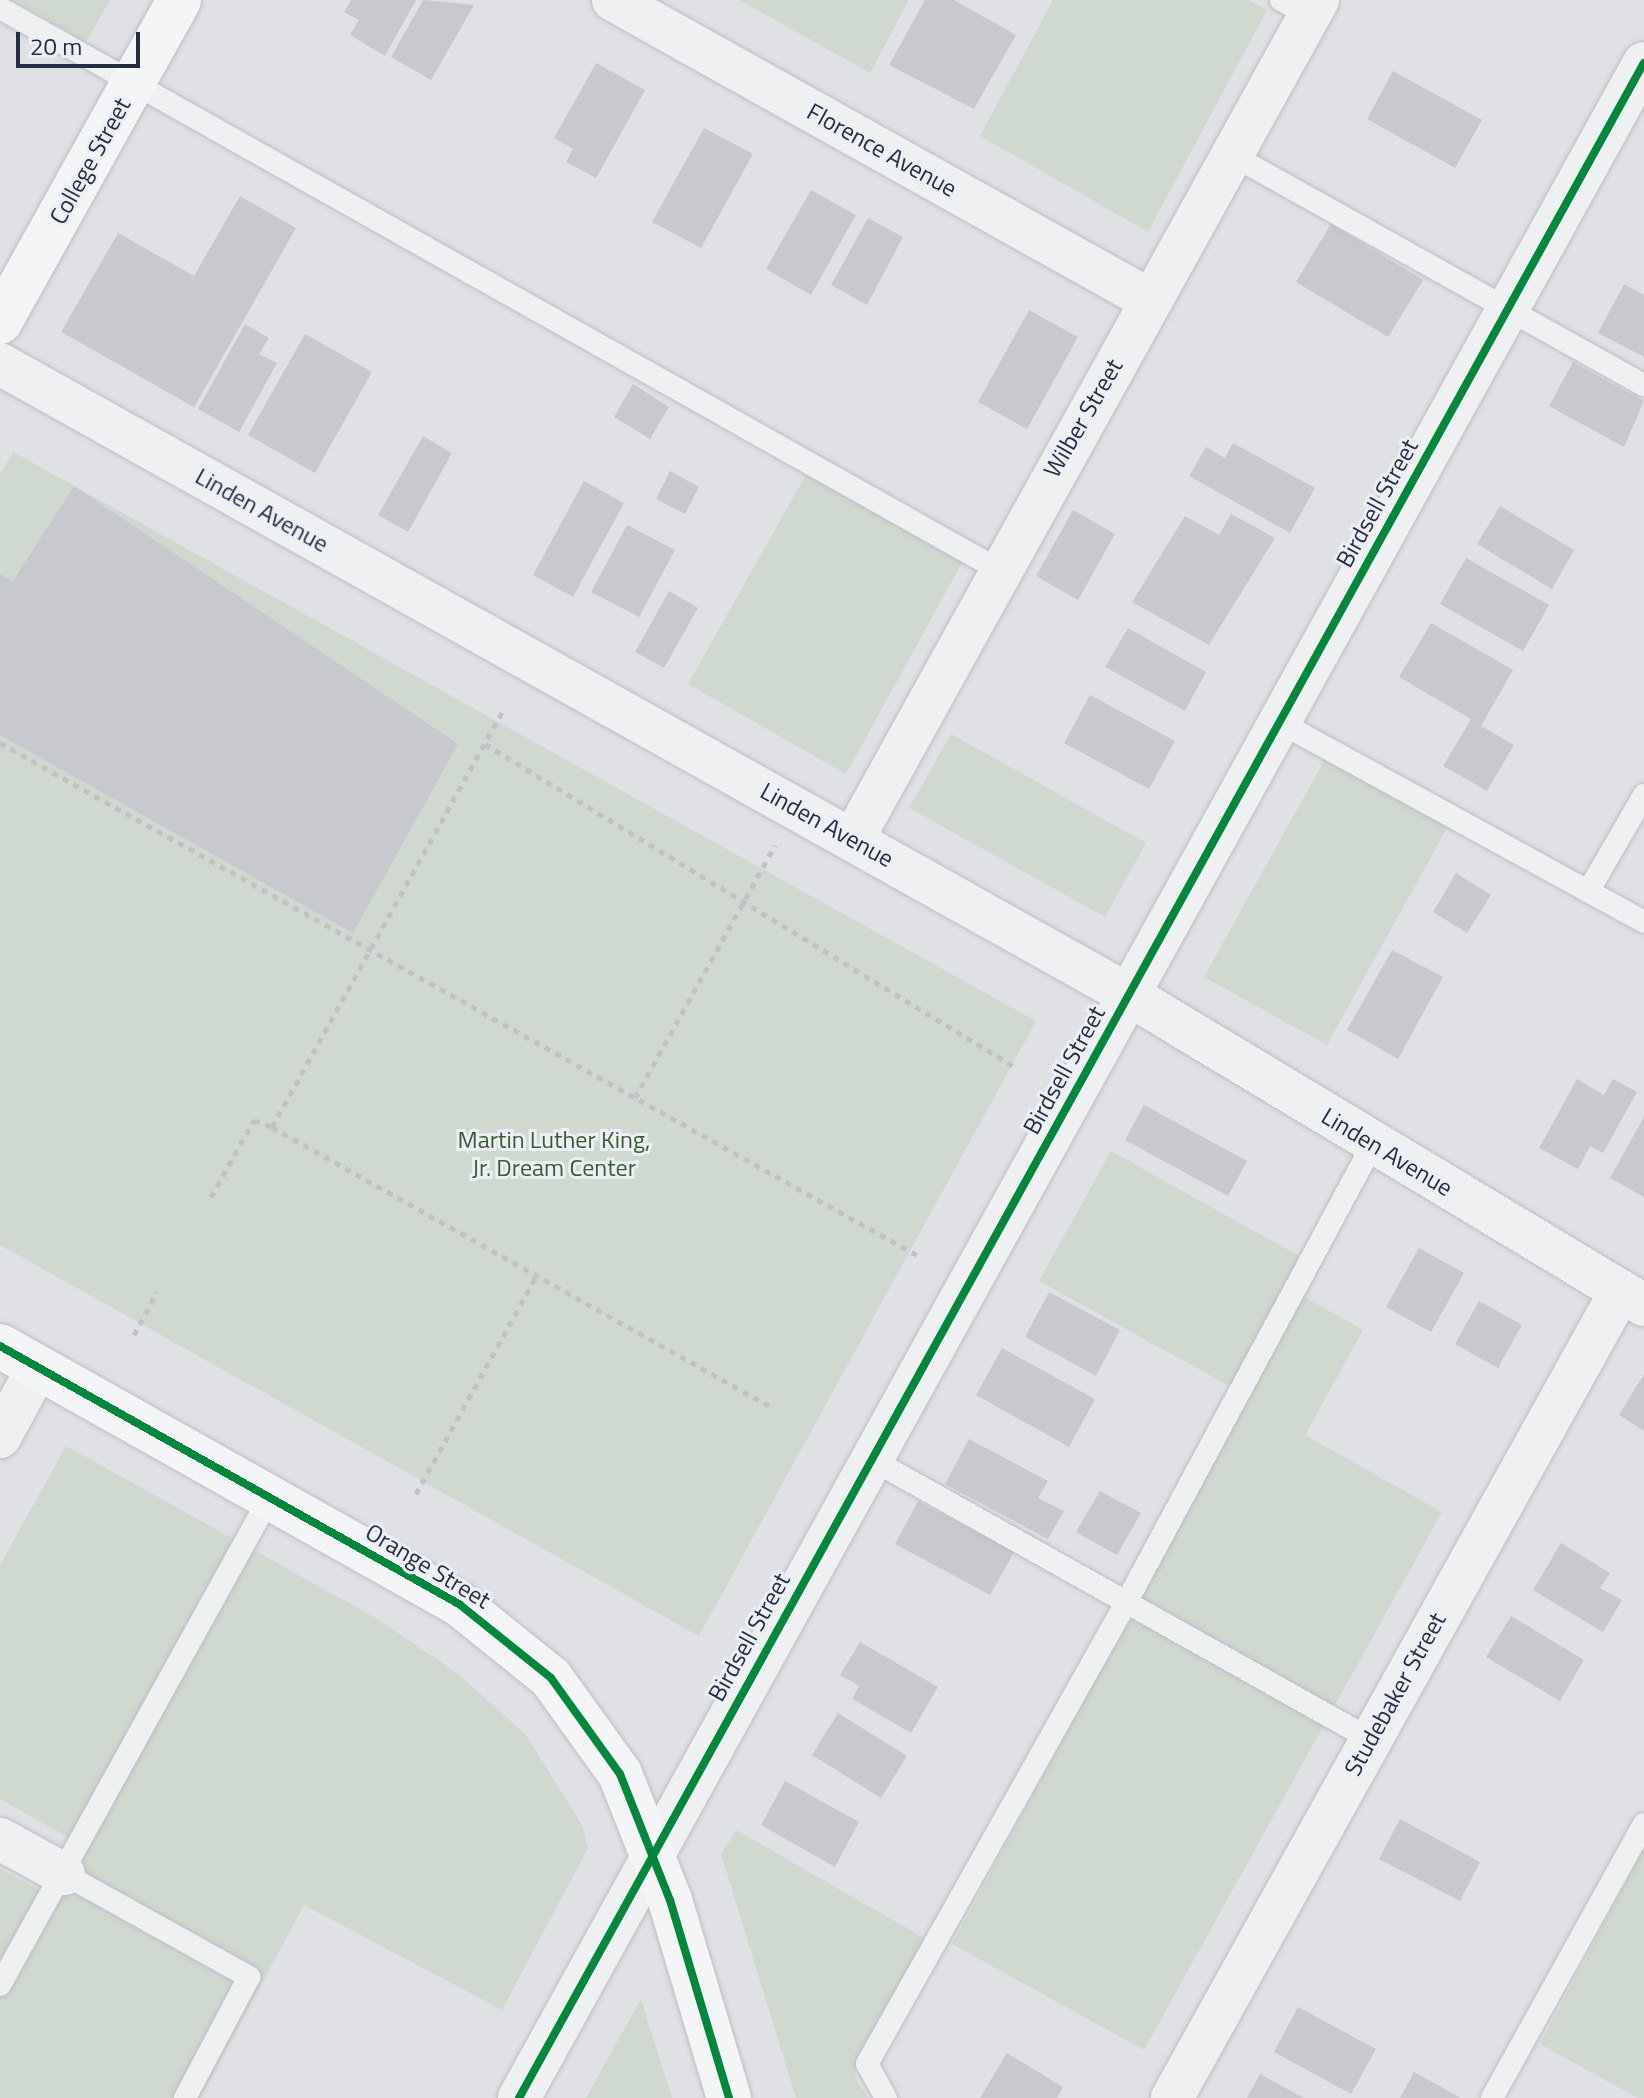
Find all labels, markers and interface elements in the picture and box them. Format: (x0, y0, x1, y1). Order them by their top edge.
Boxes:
scale bar (20, 16, 144, 66)
text: 20 m (30, 28, 82, 64)
street label: College Street (43, 93, 137, 229)
street label: Florence Avenue (802, 97, 962, 203)
street label: Wilber Street (1037, 354, 1129, 482)
street label: Birdsell Street (1330, 434, 1424, 572)
street label: Linden Avenue (190, 462, 334, 558)
street label: Linden Avenue (755, 777, 899, 873)
street label: Birdsell Street (1017, 1001, 1111, 1139)
street label: Linden Avenue (1316, 1102, 1458, 1202)
park label: Martin Luther King, Jr. Dream Center (458, 1126, 650, 1182)
street label: Orange Street (360, 1517, 496, 1615)
street label: Birdsell Street (702, 1568, 796, 1706)
street label: Studebaker Street (1338, 1607, 1452, 1781)

